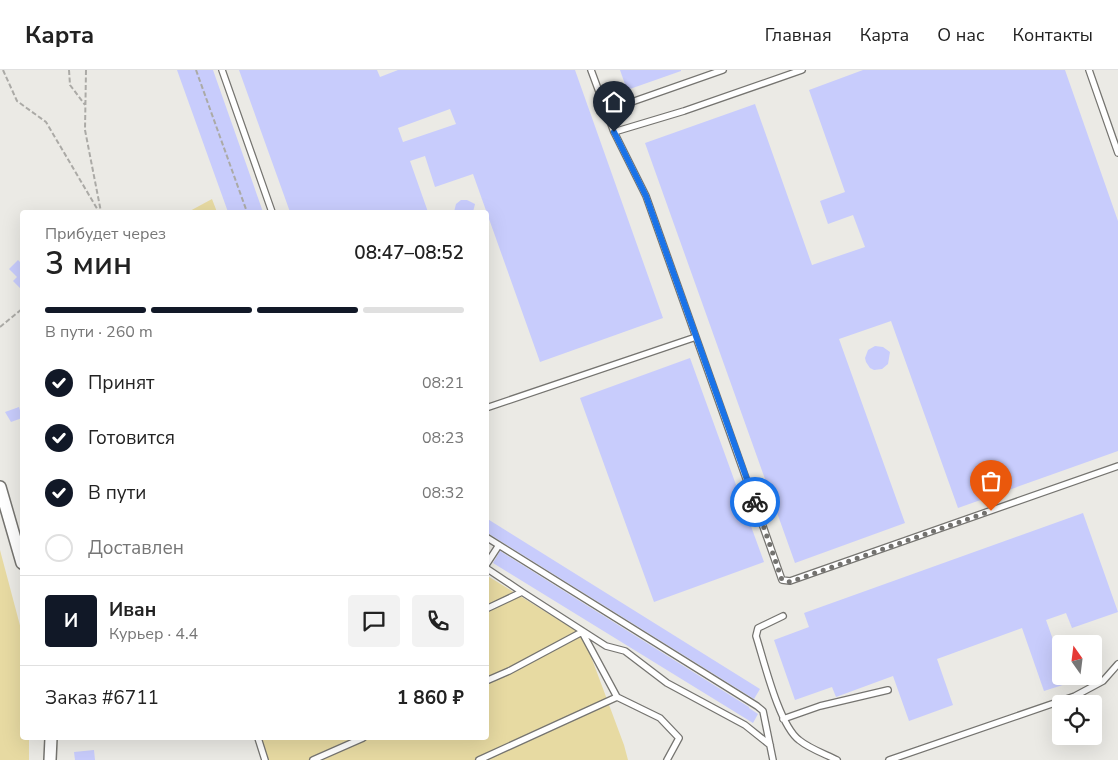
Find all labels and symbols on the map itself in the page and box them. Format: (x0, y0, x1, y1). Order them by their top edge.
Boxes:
pin (593, 81, 635, 132)
pin (970, 460, 1012, 511)
courier (730, 477, 780, 527)
north arrow (1052, 635, 1102, 685)

